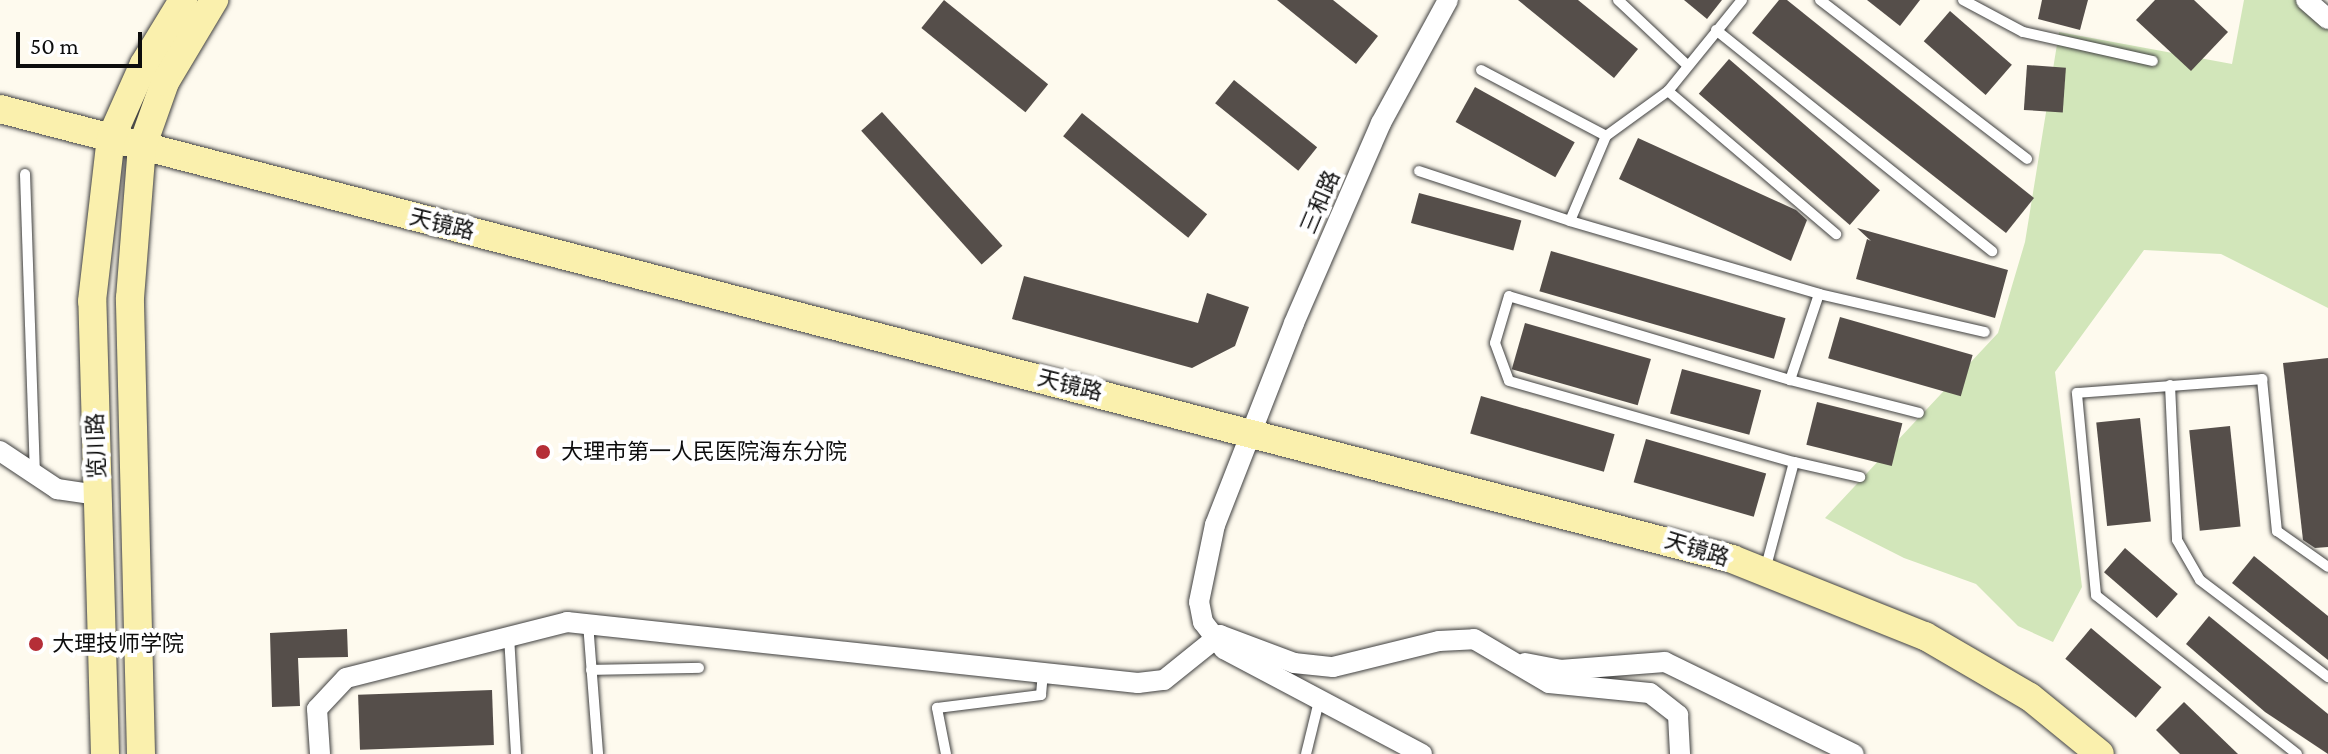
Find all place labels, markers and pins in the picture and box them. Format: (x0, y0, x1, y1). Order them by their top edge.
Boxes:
place label: 大理市第一人民医院海东分院 (561, 439, 847, 465)
marker: 大理市第一人民医院海东分院 (532, 441, 554, 463)
place label: 大理技师学院 (52, 631, 184, 657)
marker: 大理技师学院 (27, 635, 45, 653)

